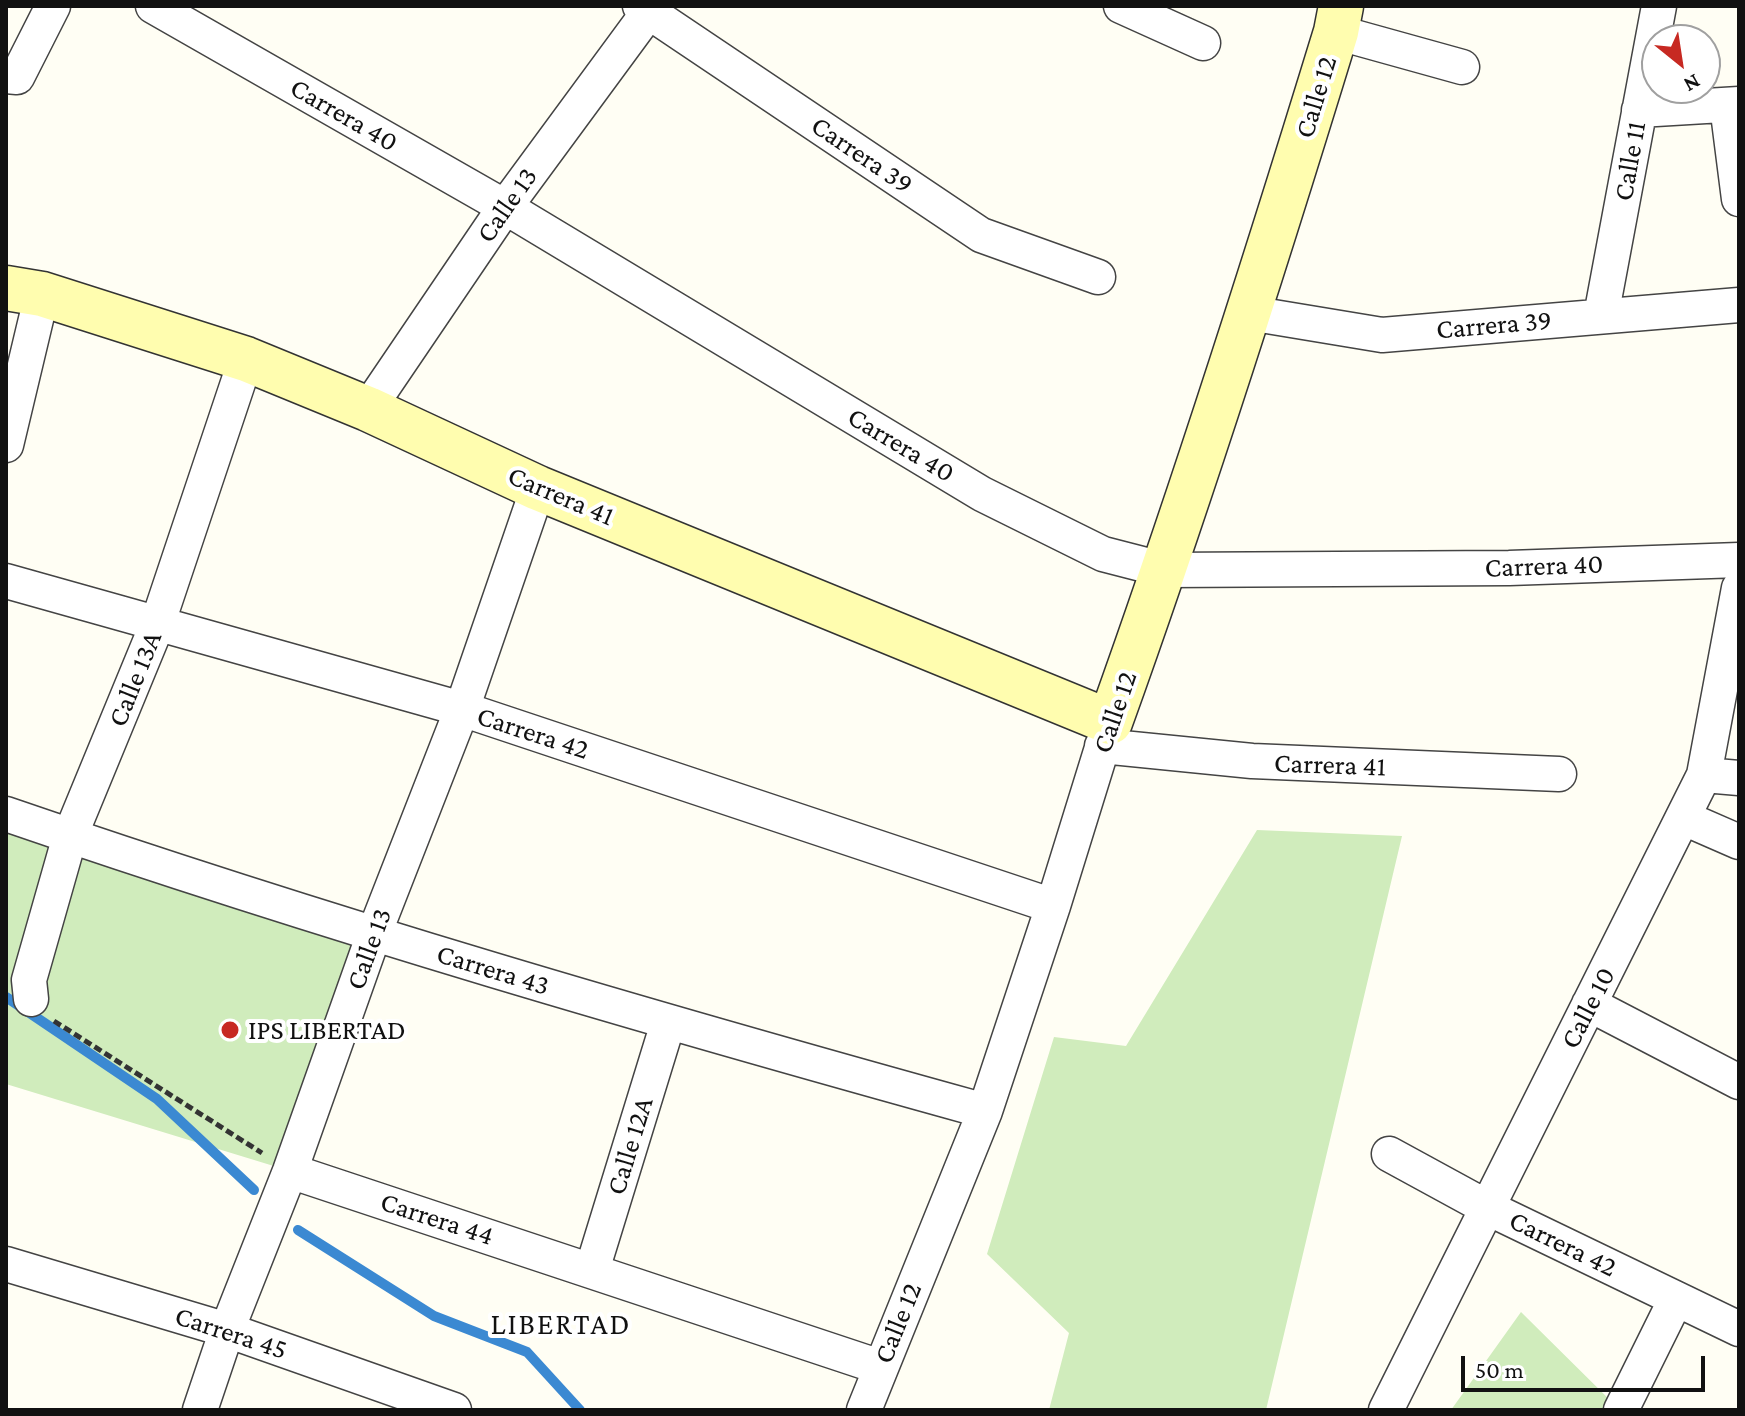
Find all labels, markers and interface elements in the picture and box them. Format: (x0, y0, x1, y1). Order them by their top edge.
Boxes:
north arrow (1641, 24, 1721, 104)
street label: Calle 12 (1288, 52, 1344, 142)
text: N (1680, 69, 1705, 98)
street label: Carrera 40 (284, 71, 404, 159)
street label: Carrera 39 (805, 109, 919, 201)
street label: Calle 11 (1606, 119, 1654, 203)
street label: Calle 13 (469, 161, 545, 249)
street label: Carrera 39 (1435, 303, 1553, 347)
street label: Carrera 40 (841, 400, 961, 490)
street label: Carrera 41 (503, 459, 619, 533)
street label: Carrera 40 (1484, 547, 1604, 585)
street label: Calle 13A (101, 626, 169, 732)
street label: Calle 12 (1085, 667, 1145, 757)
street label: Carrera 42 (473, 699, 593, 767)
street label: Carrera 41 (1273, 746, 1387, 784)
street label: Calle 13 (339, 904, 399, 994)
street label: Carrera 43 (433, 937, 553, 1003)
street label: Calle 10 (1553, 962, 1623, 1054)
place label: IPS LIBERTAD (248, 1013, 406, 1047)
marker: IPS LIBERTAD (219, 1019, 241, 1041)
street label: Calle 12A (599, 1093, 661, 1199)
street label: Carrera 44 (376, 1185, 498, 1253)
street label: Carrera 42 (1504, 1203, 1622, 1285)
street label: Calle 12 (867, 1278, 929, 1368)
street label: Carrera 45 (171, 1299, 291, 1367)
district label: LIBERTAD (490, 1307, 632, 1343)
scale bar (1465, 1340, 1709, 1390)
text: 50 m (1475, 1356, 1524, 1383)

